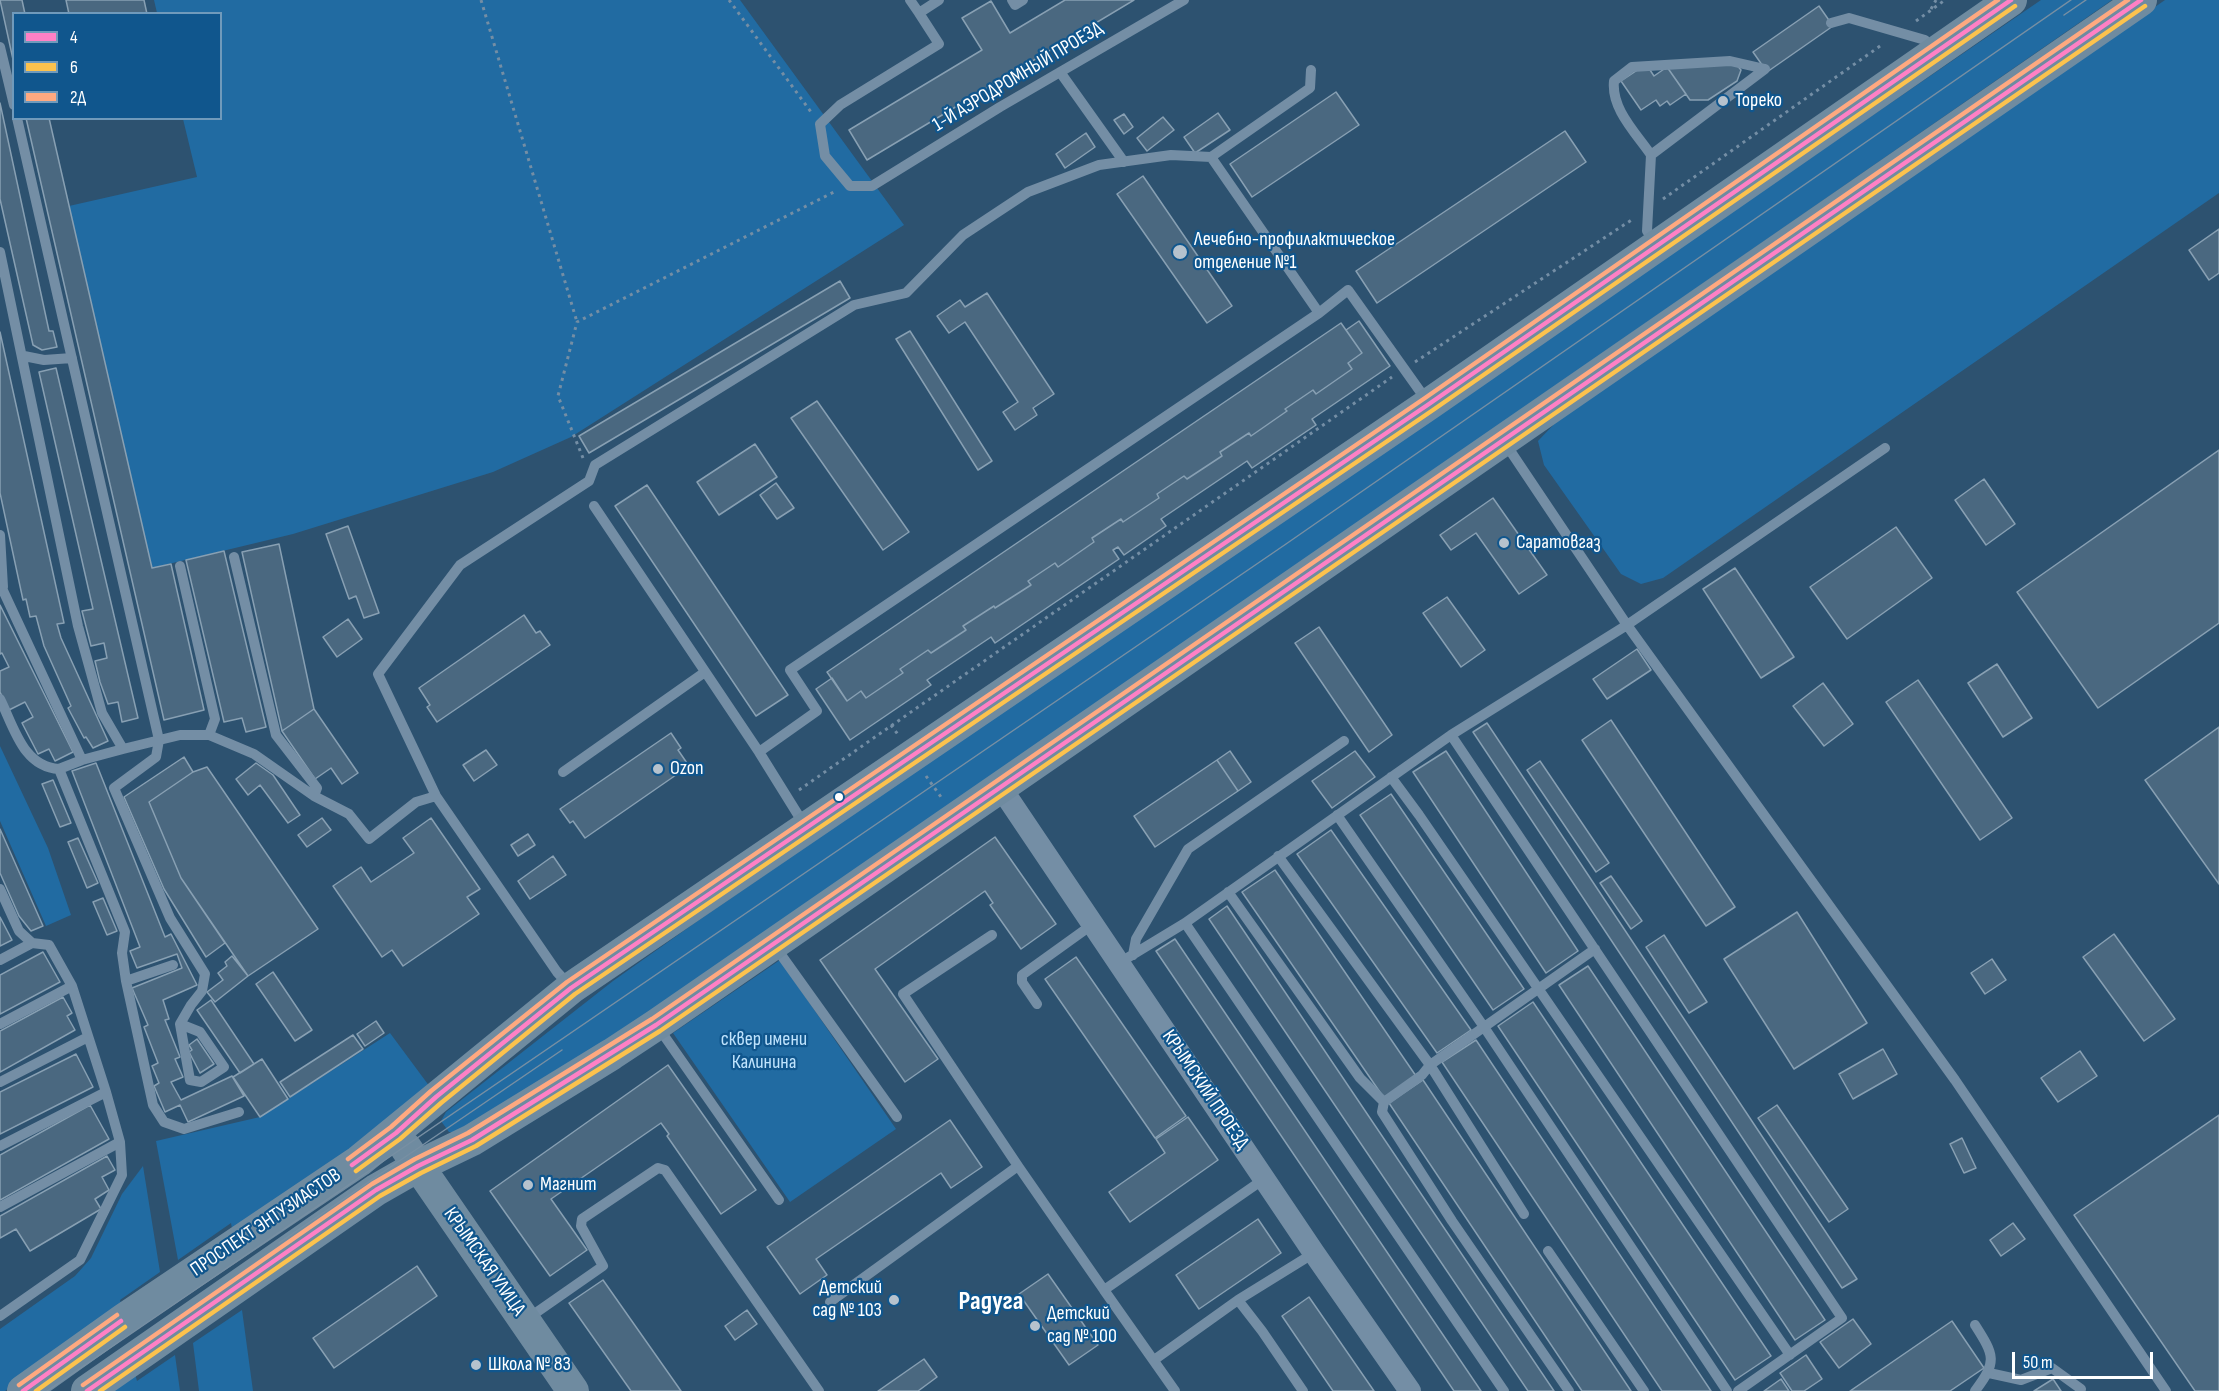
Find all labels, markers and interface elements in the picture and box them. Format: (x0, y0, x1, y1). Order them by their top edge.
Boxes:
legend (12, 12, 222, 120)
street label: 1-Й АЭРОДРОМНЫЙ ПРОЕЗД (928, 17, 1108, 137)
text: 4 (70, 27, 78, 48)
text: 6 (70, 57, 78, 78)
text: 2Д (70, 87, 86, 108)
place label: Тореко (1735, 89, 1782, 113)
marker: Тореко (1716, 94, 1730, 108)
place label: Лечебно-профилактическое отделение №1 (1194, 228, 1395, 275)
marker: Лечебно-профилактическое отделение №1 (1171, 243, 1189, 261)
place label: Саратовгаз (1516, 531, 1601, 555)
marker: Саратовгаз (1497, 536, 1511, 550)
place label: Ozon (670, 757, 704, 781)
marker: Ozon (651, 762, 665, 776)
unlabelled marker (833, 791, 845, 803)
street label: КРЫМСКИЙ ПРОЕЗД (1156, 1026, 1254, 1154)
park label: сквер имени Калинина (721, 1028, 807, 1075)
street label: ПРОСПЕКТ ЭНТУЗИАСТОВ (186, 1164, 346, 1282)
place label: Магнит (540, 1173, 597, 1197)
marker: Магнит (521, 1178, 535, 1192)
street label: КРЫМСКАЯ УЛИЦА (438, 1203, 530, 1321)
place label: Детский сад № 103 (813, 1276, 882, 1323)
district label: Радуга (959, 1286, 1023, 1318)
marker: Детский сад № 103 (887, 1293, 901, 1307)
place label: Детский сад № 100 (1047, 1302, 1117, 1349)
marker: Детский сад № 100 (1028, 1319, 1042, 1333)
scale bar (2015, 1340, 2156, 1378)
text: 50 m (2023, 1352, 2053, 1373)
place label: Школа № 83 (488, 1353, 571, 1377)
marker: Школа № 83 (469, 1358, 483, 1372)

